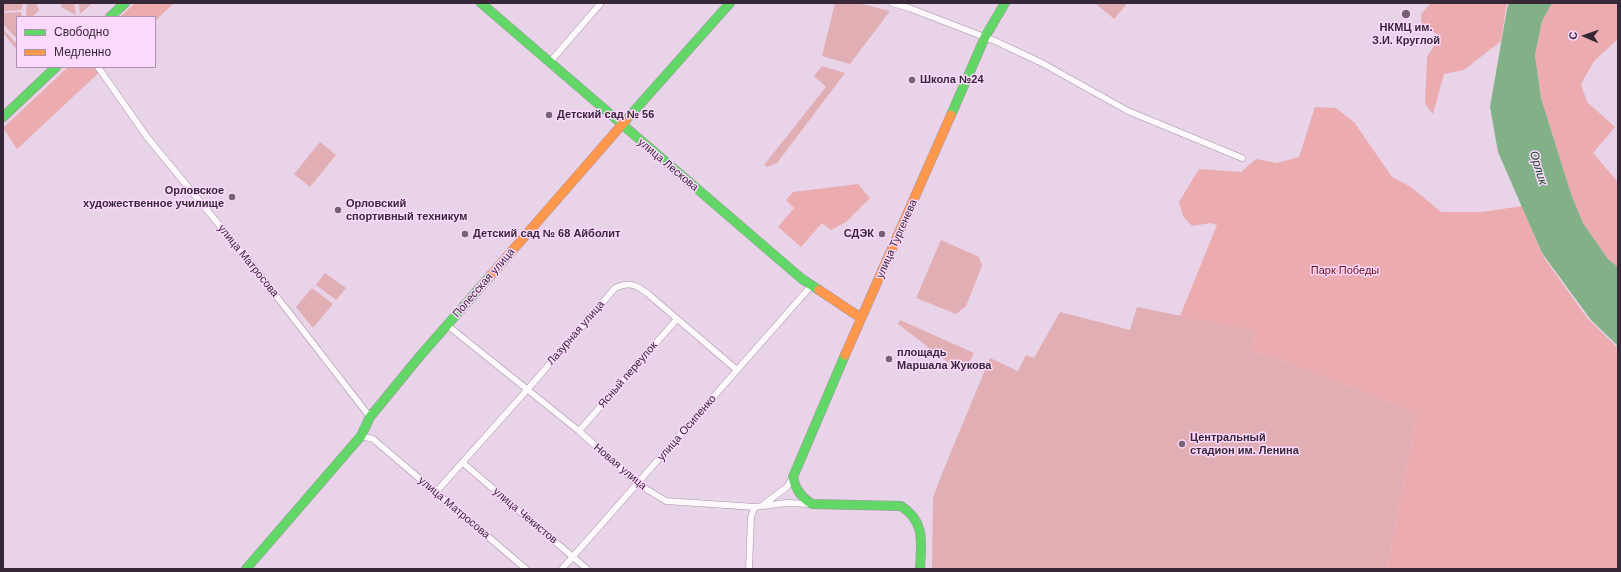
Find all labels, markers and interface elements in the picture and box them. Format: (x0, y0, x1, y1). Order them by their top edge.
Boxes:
marker: НКМЦ им. З.И. Круглой (1400, 8, 1412, 20)
legend (16, 16, 156, 68)
north arrow (1565, 16, 1605, 56)
place label: НКМЦ им. З.И. Круглой (1372, 21, 1440, 47)
text: Свободно (54, 25, 109, 39)
text: С (1567, 31, 1579, 40)
text: Медленно (54, 45, 111, 59)
place label: Школа №24 (920, 73, 984, 87)
marker: Школа №24 (907, 75, 917, 85)
place label: Детский сад № 56 (557, 108, 654, 122)
marker: Детский сад № 56 (544, 110, 554, 120)
street label: улица Лескова (635, 136, 701, 194)
water label: Орлик (1526, 149, 1550, 187)
place label: Орловское художественное училище (83, 184, 224, 210)
marker: Орловское художественное училище (227, 192, 237, 202)
place label: Орловский спортивный техникум (346, 197, 467, 223)
street label: улица Тургенева (874, 198, 920, 280)
marker: Орловский спортивный техникум (333, 205, 343, 215)
street label: улица Матросова (215, 222, 281, 300)
place label: Детский сад № 68 Айболит (473, 227, 620, 241)
place label: СДЭК (844, 227, 874, 241)
marker: Детский сад № 68 Айболит (460, 229, 470, 239)
marker: СДЭК (877, 229, 887, 239)
street label: Полесская улица (450, 246, 518, 320)
park label: Парк Победы (1311, 264, 1379, 278)
street label: Лазурная улица (544, 298, 608, 368)
street label: Ясный переулок (596, 339, 660, 411)
place label: площадь Маршала Жукова (897, 346, 991, 372)
marker: площадь Маршала Жукова (884, 354, 894, 364)
street label: улица Осипенко (655, 392, 719, 464)
place label: Центральный стадион им. Ленина (1190, 431, 1299, 457)
marker: Центральный стадион им. Ленина (1177, 439, 1187, 449)
street label: Новая улица (591, 441, 649, 493)
street label: улица Матросова (416, 474, 492, 542)
street label: улица Чекистов (490, 485, 560, 547)

